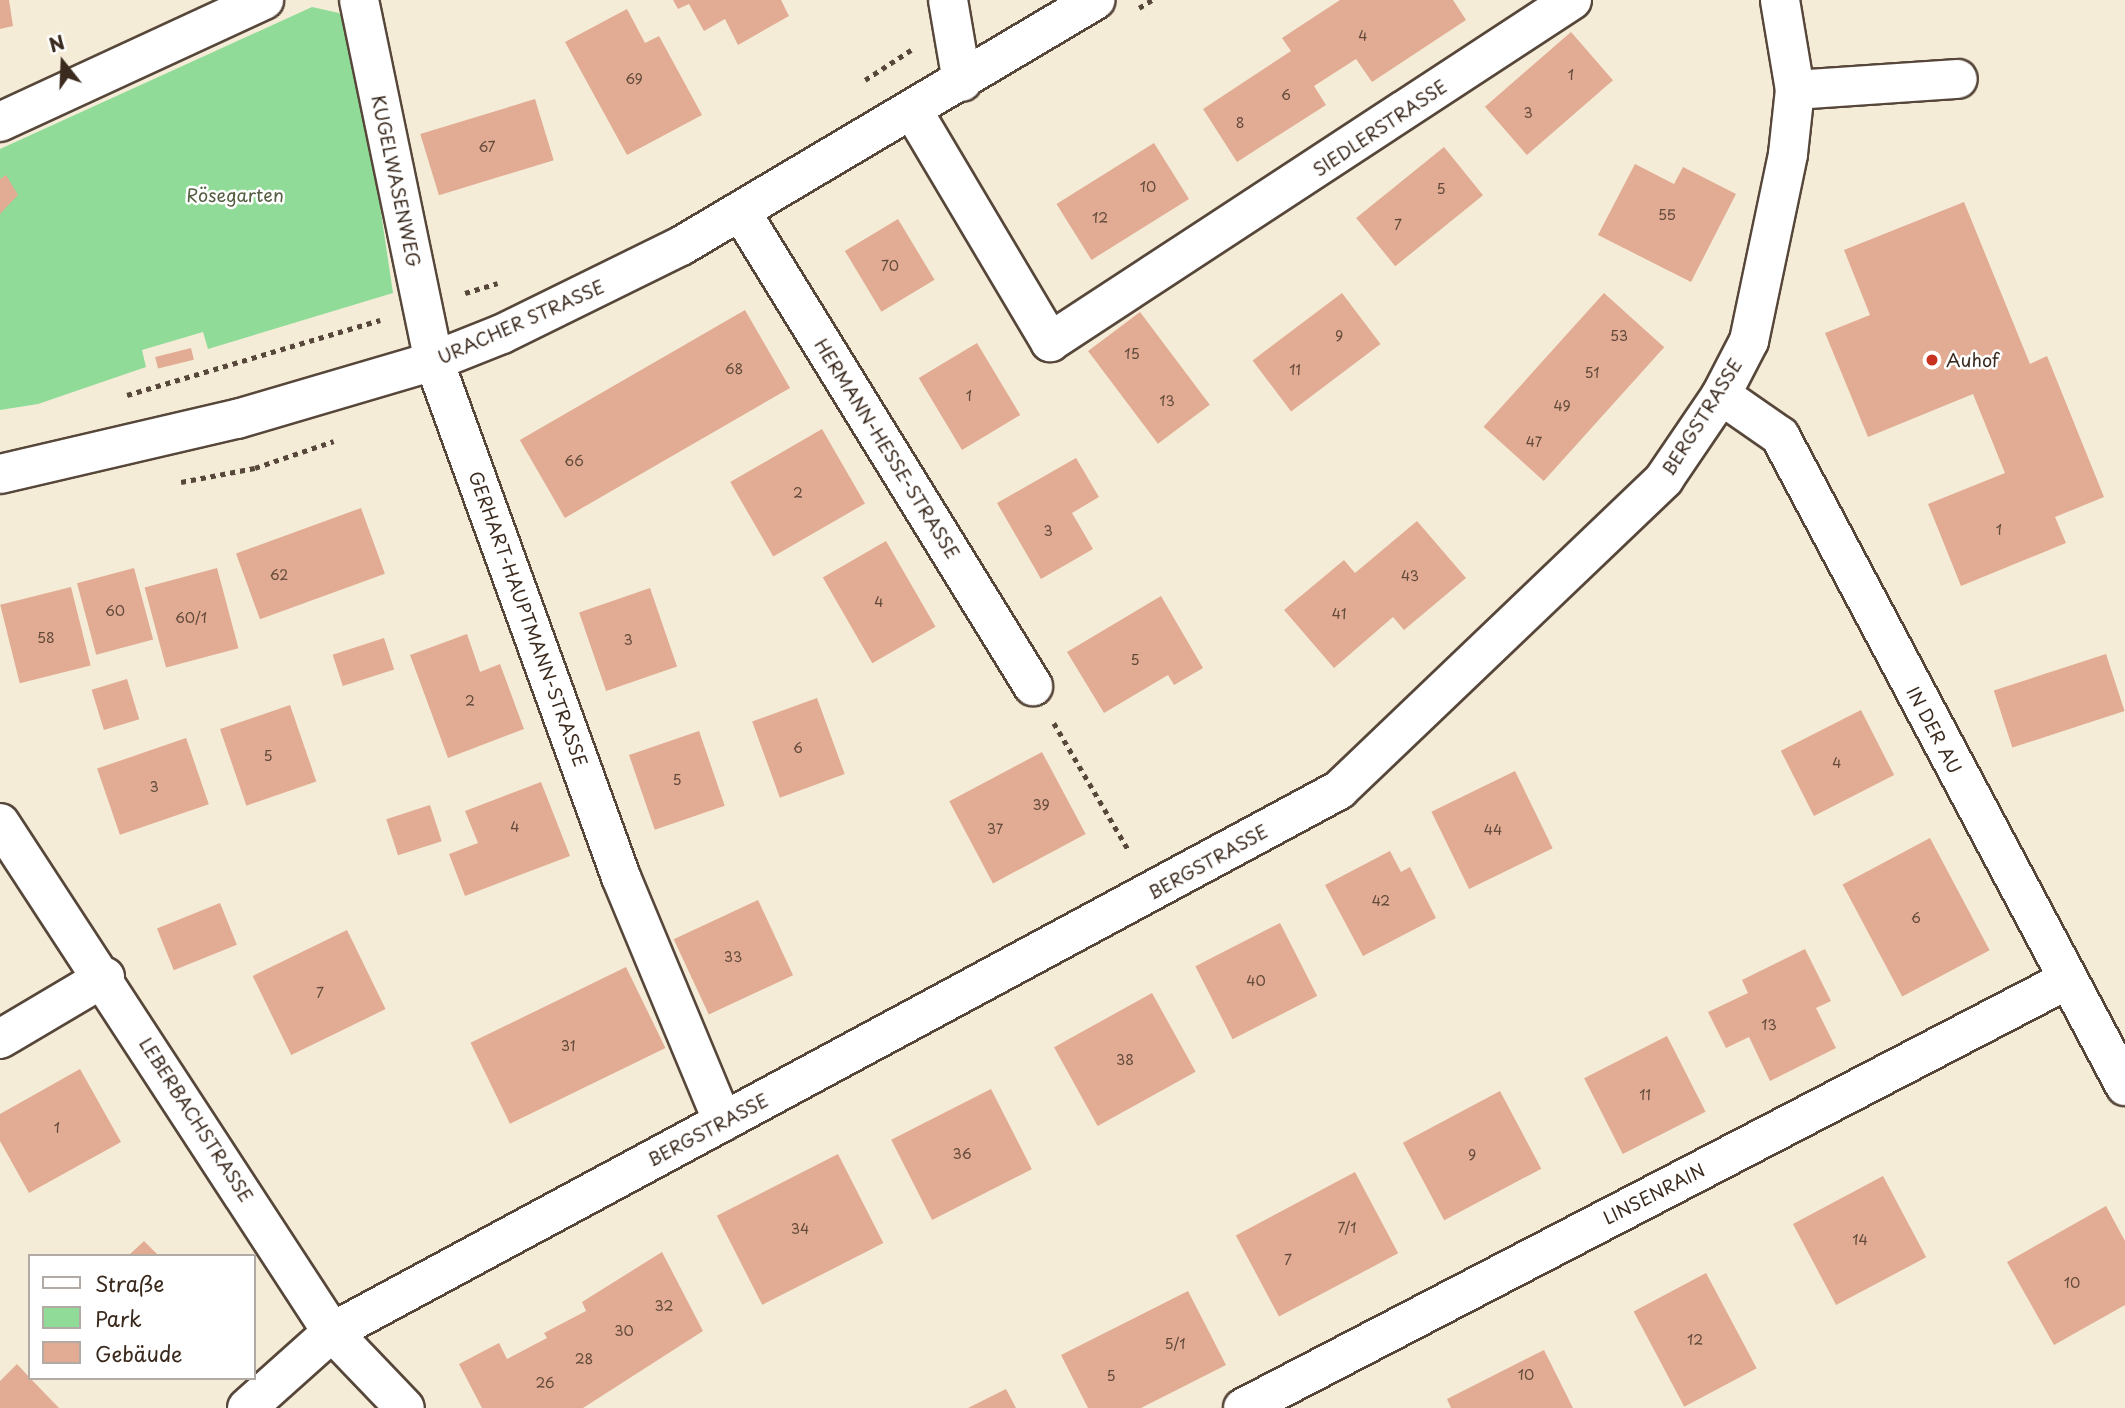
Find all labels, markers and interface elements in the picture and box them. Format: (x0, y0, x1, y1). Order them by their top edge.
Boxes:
text: N (45, 27, 68, 59)
north arrow (28, 28, 98, 98)
house number: 4 (1358, 28, 1368, 44)
house number: 1 (1568, 67, 1574, 83)
house number: 69 (625, 71, 643, 87)
street label: SIEDLERSTRASSE (1309, 75, 1451, 181)
house number: 6 (1281, 87, 1291, 103)
street label: KUGELWASENWEG (367, 93, 425, 269)
house number: 3 (1523, 105, 1533, 121)
house number: 8 (1236, 115, 1244, 131)
house number: 67 (478, 139, 496, 155)
house number: 10 (1140, 179, 1156, 195)
house number: 5 (1436, 181, 1446, 197)
park label: Rösegarten (186, 184, 284, 206)
house number: 55 (1658, 207, 1676, 223)
house number: 12 (1092, 210, 1108, 226)
house number: 7 (1394, 217, 1402, 233)
house number: 70 (881, 258, 899, 274)
street label: URACHER STRASSE (434, 275, 608, 369)
house number: 9 (1335, 328, 1343, 344)
house number: 53 (1610, 328, 1628, 344)
street label: HERMANN-HESSE-STRASSE (810, 335, 964, 563)
house number: 15 (1124, 346, 1140, 362)
place label: Auhof (1946, 349, 1999, 371)
marker: Auhof (1924, 352, 1940, 368)
street label: BERGSTRASSE (1657, 355, 1747, 479)
house number: 68 (725, 361, 743, 377)
house number: 11 (1289, 362, 1301, 378)
house number: 51 (1585, 365, 1599, 381)
house number: 1 (966, 388, 972, 404)
house number: 13 (1159, 393, 1175, 409)
house number: 49 (1553, 398, 1571, 414)
house number: 47 (1526, 434, 1542, 450)
house number: 66 (564, 453, 584, 469)
street label: GERHART-HAUPTMANN-STRASSE (464, 468, 592, 770)
house number: 2 (793, 485, 803, 501)
house number: 1 (1996, 522, 2002, 538)
house number: 3 (1043, 523, 1053, 539)
house number: 62 (270, 567, 288, 583)
house number: 43 (1401, 568, 1419, 584)
house number: 4 (874, 594, 884, 610)
house number: 60 (105, 603, 125, 619)
house number: 41 (1332, 606, 1346, 622)
house number: 60/1 (175, 610, 207, 626)
house number: 58 (37, 630, 55, 646)
house number: 3 (623, 632, 633, 648)
house number: 5 (1130, 652, 1140, 668)
street label: IN DER AU (1902, 682, 1966, 778)
house number: 2 (465, 693, 475, 709)
house number: 6 (793, 740, 803, 756)
house number: 5 (263, 748, 273, 764)
house number: 4 (1832, 755, 1842, 771)
house number: 5 (672, 772, 682, 788)
house number: 3 (149, 779, 159, 795)
house number: 39 (1032, 797, 1050, 813)
house number: 4 (510, 819, 520, 835)
street label: BERGSTRASSE (1144, 820, 1272, 904)
house number: 37 (987, 821, 1003, 837)
house number: 44 (1484, 822, 1502, 838)
house number: 42 (1372, 893, 1390, 909)
house number: 6 (1911, 910, 1921, 926)
house number: 33 (724, 949, 742, 965)
house number: 40 (1246, 973, 1266, 989)
house number: 7 (316, 985, 324, 1001)
house number: 13 (1761, 1017, 1777, 1033)
street label: LEBERBACHSTRASSE (135, 1034, 257, 1206)
house number: 31 (561, 1038, 575, 1054)
house number: 38 (1116, 1052, 1134, 1068)
house number: 11 (1639, 1087, 1651, 1103)
street label: BERGSTRASSE (644, 1089, 772, 1171)
house number: 1 (54, 1120, 60, 1136)
house number: 36 (952, 1146, 972, 1162)
house number: 9 (1468, 1147, 1476, 1163)
street label: LINSENRAIN (1600, 1159, 1708, 1229)
house number: 7/1 (1337, 1220, 1357, 1236)
house number: 34 (791, 1221, 809, 1237)
house number: 14 (1852, 1232, 1868, 1248)
house number: 7 (1284, 1252, 1292, 1268)
legend (28, 1254, 256, 1380)
text: Straße (95, 1267, 164, 1299)
house number: 10 (2064, 1275, 2080, 1291)
house number: 32 (655, 1298, 673, 1314)
text: Park (95, 1302, 142, 1334)
house number: 30 (614, 1323, 634, 1339)
house number: 12 (1687, 1332, 1703, 1348)
house number: 5/1 (1164, 1336, 1186, 1352)
text: Gebäude (95, 1337, 182, 1369)
house number: 28 (575, 1351, 593, 1367)
house number: 10 (1518, 1367, 1534, 1383)
house number: 5 (1106, 1368, 1116, 1384)
house number: 26 (535, 1375, 555, 1391)

